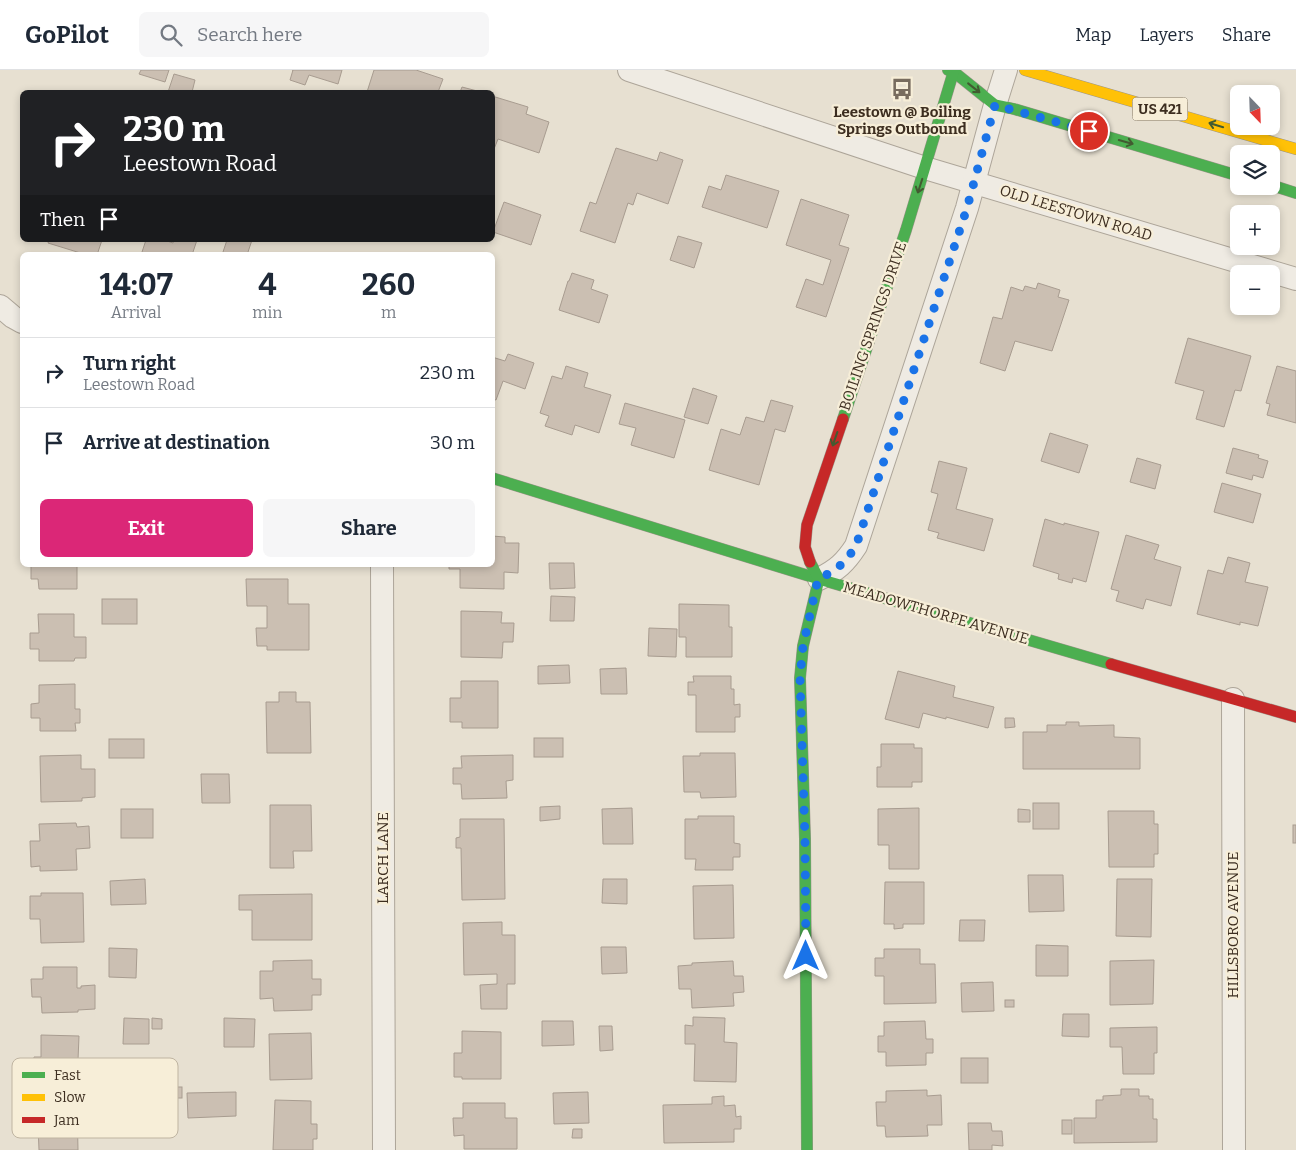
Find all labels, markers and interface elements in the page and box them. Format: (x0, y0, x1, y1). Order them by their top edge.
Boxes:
search box (139, 12, 489, 57)
text: GoPilot (25, 21, 109, 49)
icon: search (157, 21, 185, 49)
text: Search here (197, 23, 303, 46)
text: Map (1075, 24, 1111, 46)
text: Layers (1139, 24, 1194, 46)
text: Share (1222, 24, 1271, 46)
bus stop icon: Leestown @ Boiling Springs Outbound (889, 76, 915, 102)
one-way arrow (968, 83, 981, 94)
north arrow (1230, 85, 1280, 135)
map controls (1230, 85, 1280, 315)
road number: US 421 (1132, 98, 1188, 120)
place label: Leestown @ Boiling Springs Outbound (833, 103, 971, 138)
text: 230 m (123, 108, 225, 150)
icon: right (40, 110, 105, 175)
pin (1068, 110, 1110, 152)
icon: arrive (1075, 117, 1103, 145)
one-way arrow (1208, 120, 1224, 130)
one-way arrow (1118, 138, 1134, 148)
button: layers (1230, 145, 1280, 195)
text: Leestown Road (123, 150, 277, 177)
one-way arrow (915, 177, 924, 193)
street label: OLD LEESTOWN ROAD (997, 181, 1155, 245)
icon: arrive (95, 205, 123, 233)
button: + (1230, 205, 1280, 255)
text: Then (40, 208, 85, 231)
street label: BOILING SPRINGS DRIVE (836, 239, 910, 413)
button: − (1230, 265, 1280, 315)
text: 14:07 (99, 267, 173, 303)
text: 4 (258, 267, 276, 303)
text: 260 (362, 267, 416, 303)
text: Arrival (111, 303, 161, 322)
text: min (252, 303, 282, 322)
text: m (381, 303, 396, 322)
text: Turn right (83, 352, 176, 375)
icon: right (40, 359, 68, 387)
text: 230 m (420, 361, 475, 384)
text: Leestown Road (83, 375, 195, 394)
icon: arrive (40, 429, 68, 457)
text: Arrive at destination (83, 431, 270, 454)
text: 30 m (430, 431, 475, 454)
one-way arrow (830, 431, 840, 447)
button: Exit (40, 499, 253, 557)
button: Share (263, 499, 475, 557)
street label: MEADOWTHORPE AVENUE (841, 578, 1031, 648)
street label: LARCH LANE (374, 812, 392, 904)
street label: HILLSBORO AVENUE (1224, 851, 1242, 999)
position arrow (779, 929, 831, 981)
legend (12, 1058, 178, 1138)
text: Fast (54, 1067, 81, 1084)
text: Slow (54, 1089, 86, 1106)
text: Jam (53, 1112, 80, 1129)

